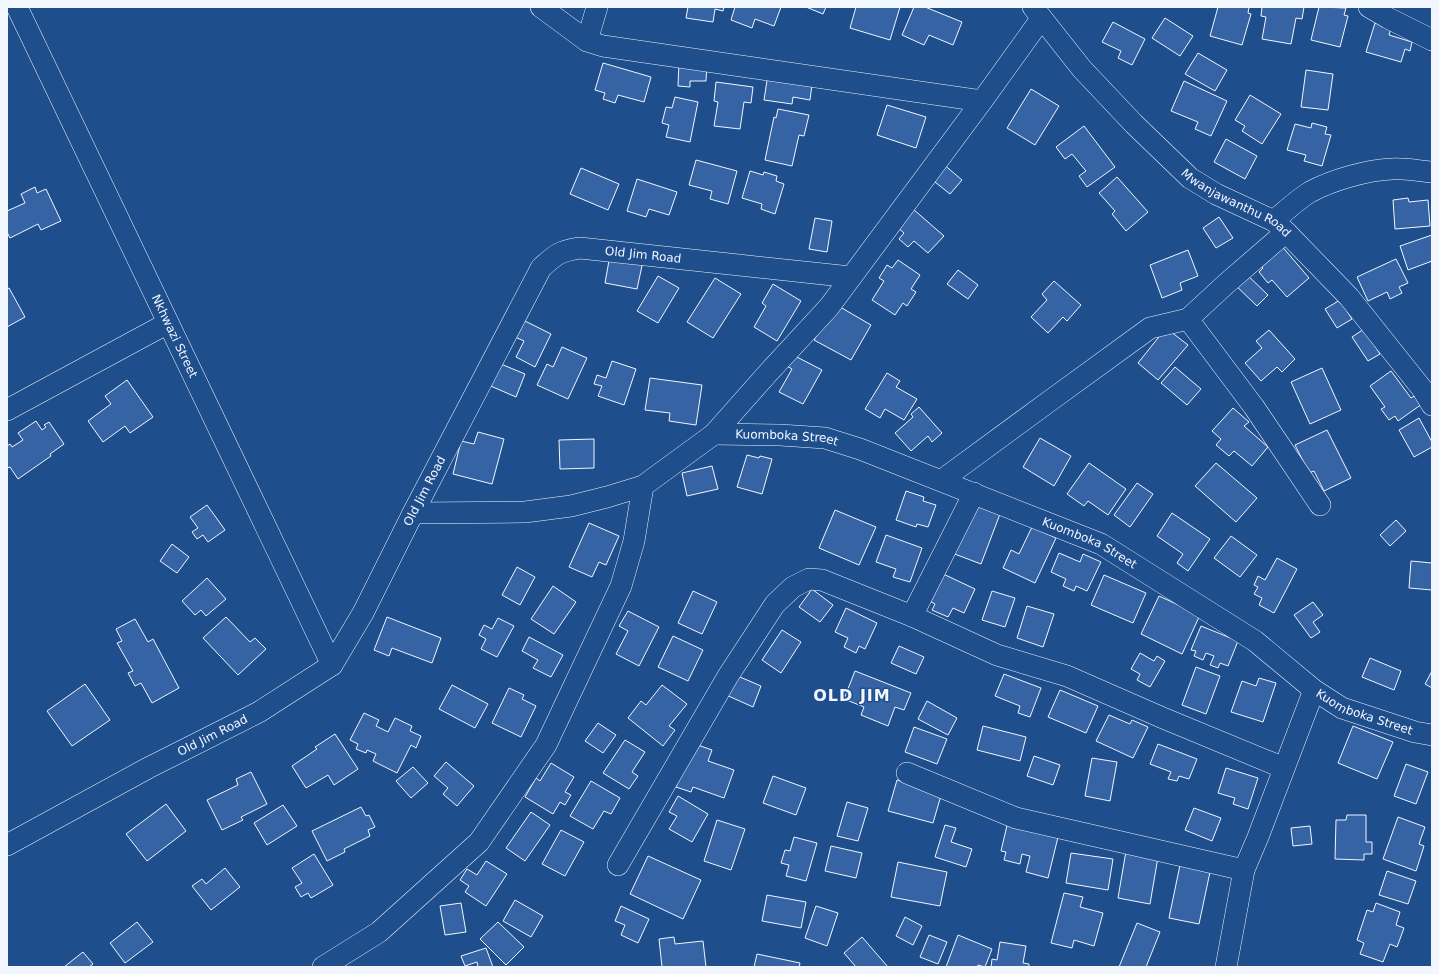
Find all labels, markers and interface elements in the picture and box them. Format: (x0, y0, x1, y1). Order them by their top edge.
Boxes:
street label: Mwanjawanthu Road (1178, 166, 1294, 240)
street label: Old Jim Road (604, 244, 682, 266)
street label: Nkhwazi Street (149, 292, 201, 380)
street label: Kuomboka Street (735, 427, 840, 449)
street label: Old Jim Road (401, 454, 448, 528)
street label: Kuomboka Street (1040, 515, 1140, 572)
district label: OLD JIM (813, 686, 891, 705)
street label: Kuomboka Street (1313, 686, 1415, 738)
street label: Old Jim Road (175, 712, 250, 759)

